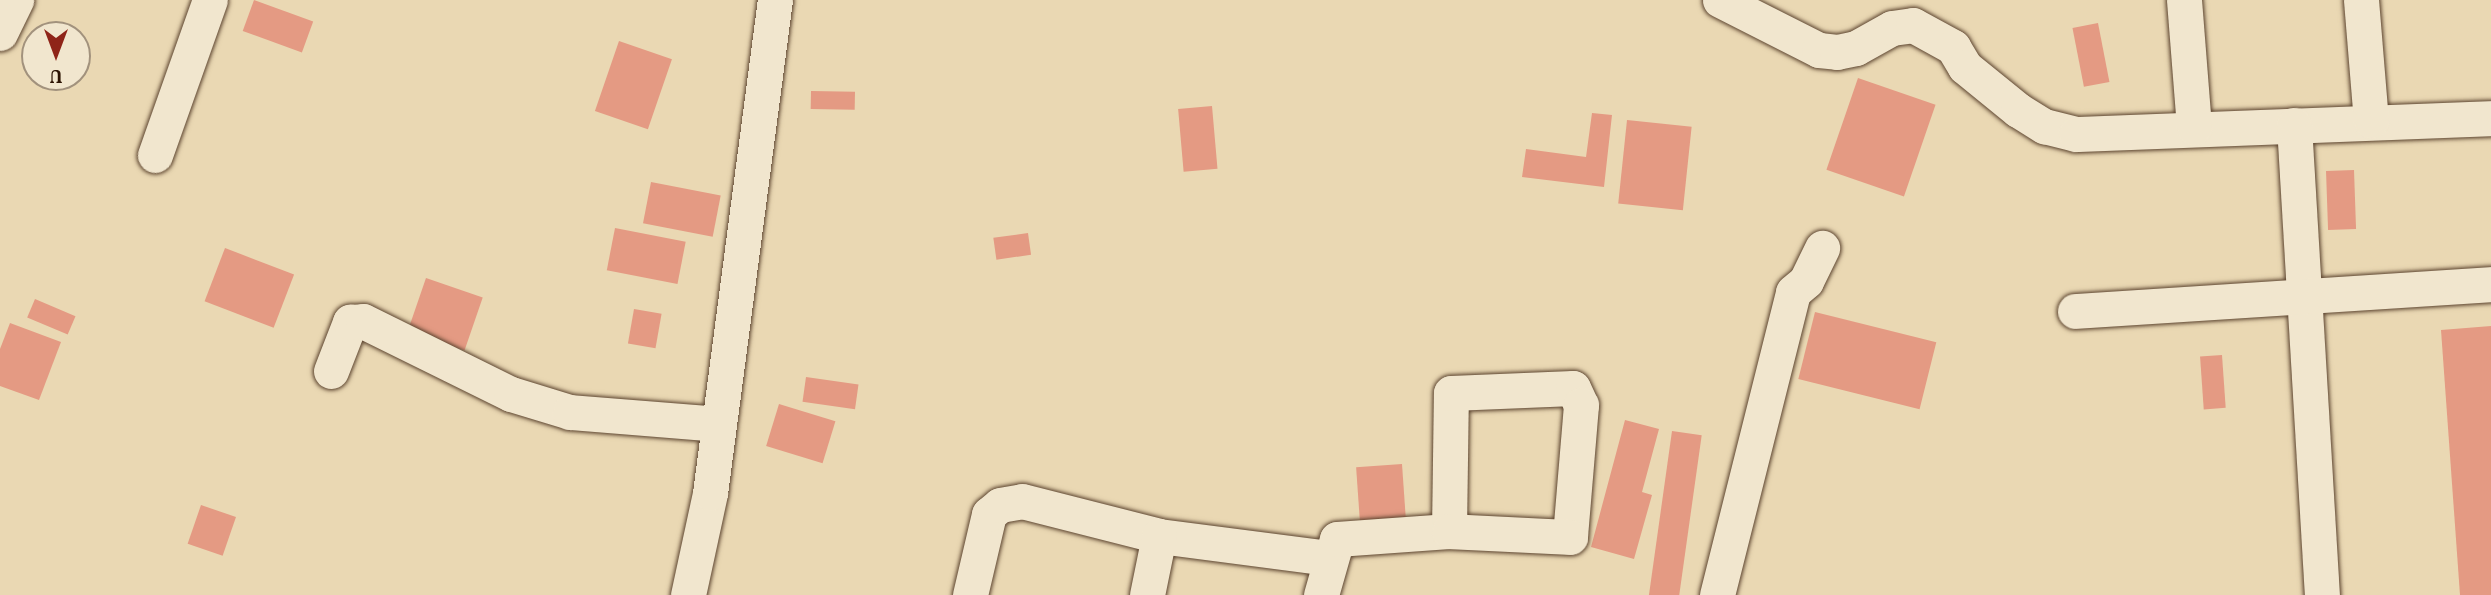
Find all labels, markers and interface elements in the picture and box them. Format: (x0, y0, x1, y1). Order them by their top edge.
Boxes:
north arrow (21, 21, 91, 91)
text: U (49, 62, 63, 88)

